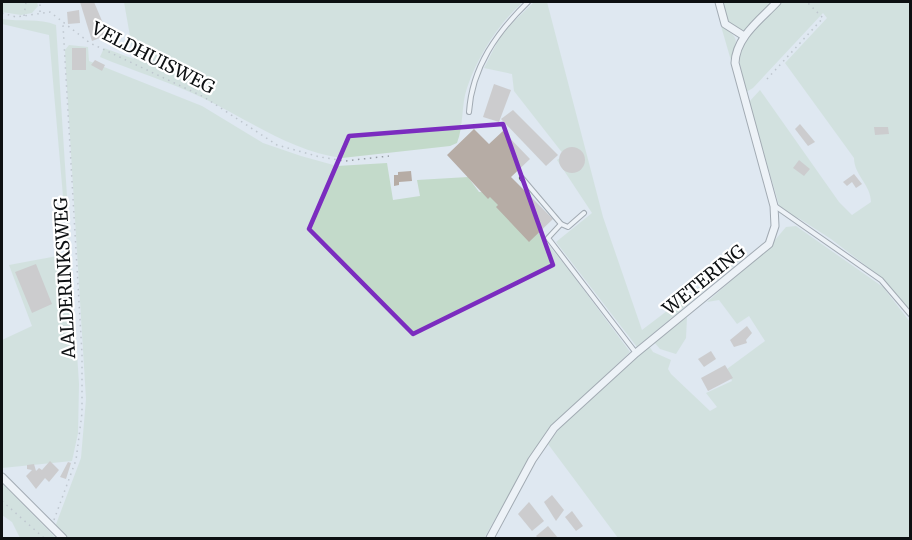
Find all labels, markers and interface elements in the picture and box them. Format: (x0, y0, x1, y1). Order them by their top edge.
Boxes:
street label: VELDHUISWEG (87, 16, 219, 99)
street label: AALDERINKSWEG (49, 197, 80, 360)
street label: WETERING (657, 239, 750, 321)

